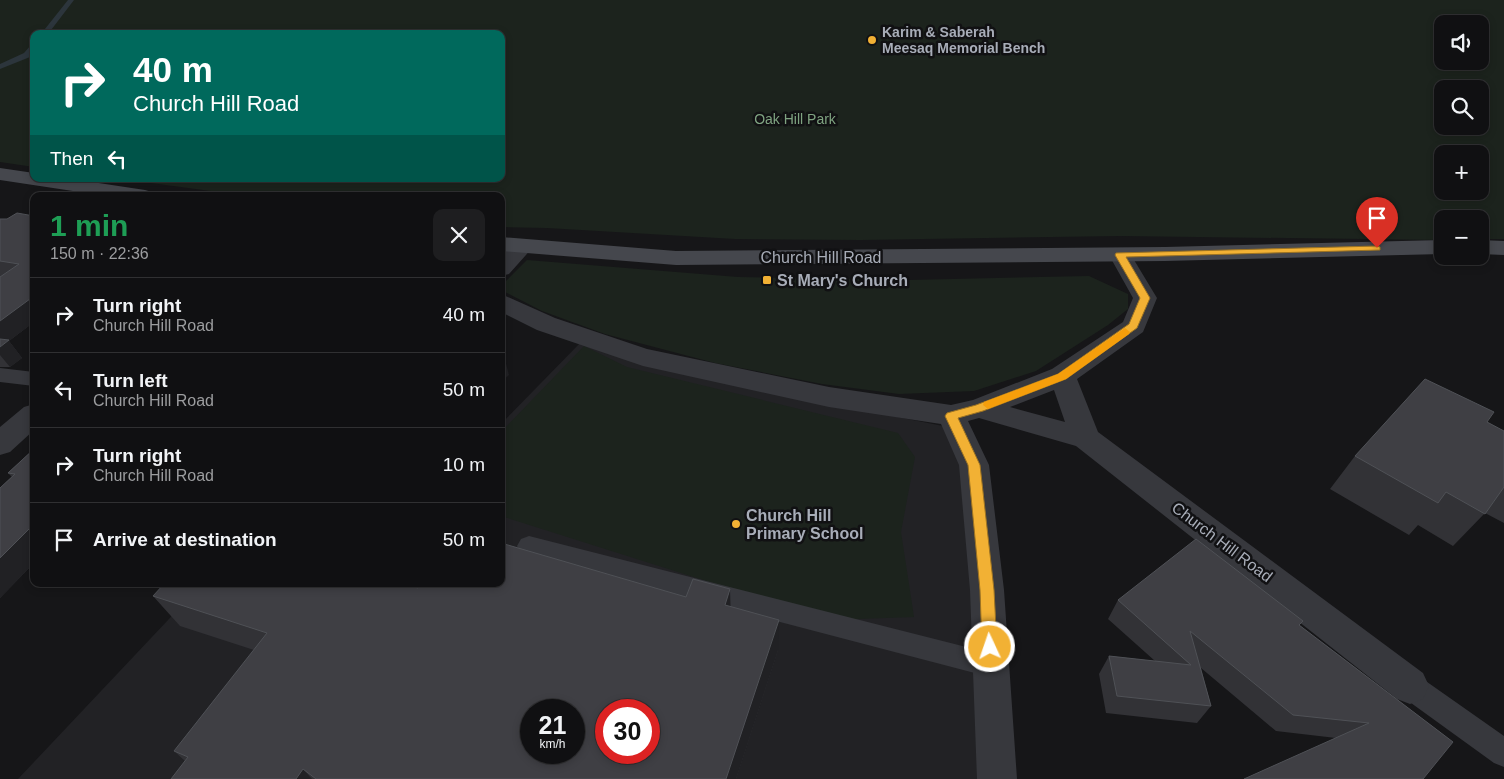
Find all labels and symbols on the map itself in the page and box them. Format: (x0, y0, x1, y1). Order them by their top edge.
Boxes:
place label: Karim & Saberah Meesaq Memorial Bench (882, 24, 1045, 56)
marker: Karim & Saberah Meesaq Memorial Bench (866, 34, 878, 46)
park label: Oak Hill Park (754, 111, 837, 127)
pin (1356, 197, 1398, 248)
street label: Church Hill Road (761, 249, 881, 266)
place label: St Mary's Church (777, 272, 908, 289)
marker: St Mary's Church (761, 274, 773, 286)
street label: Church Hill Road (1169, 499, 1275, 585)
place label: Church Hill Primary School (746, 507, 863, 542)
marker: Church Hill Primary School (730, 518, 742, 530)
position arrow (963, 620, 1015, 672)
speed limit sign: 30 (595, 699, 660, 764)

